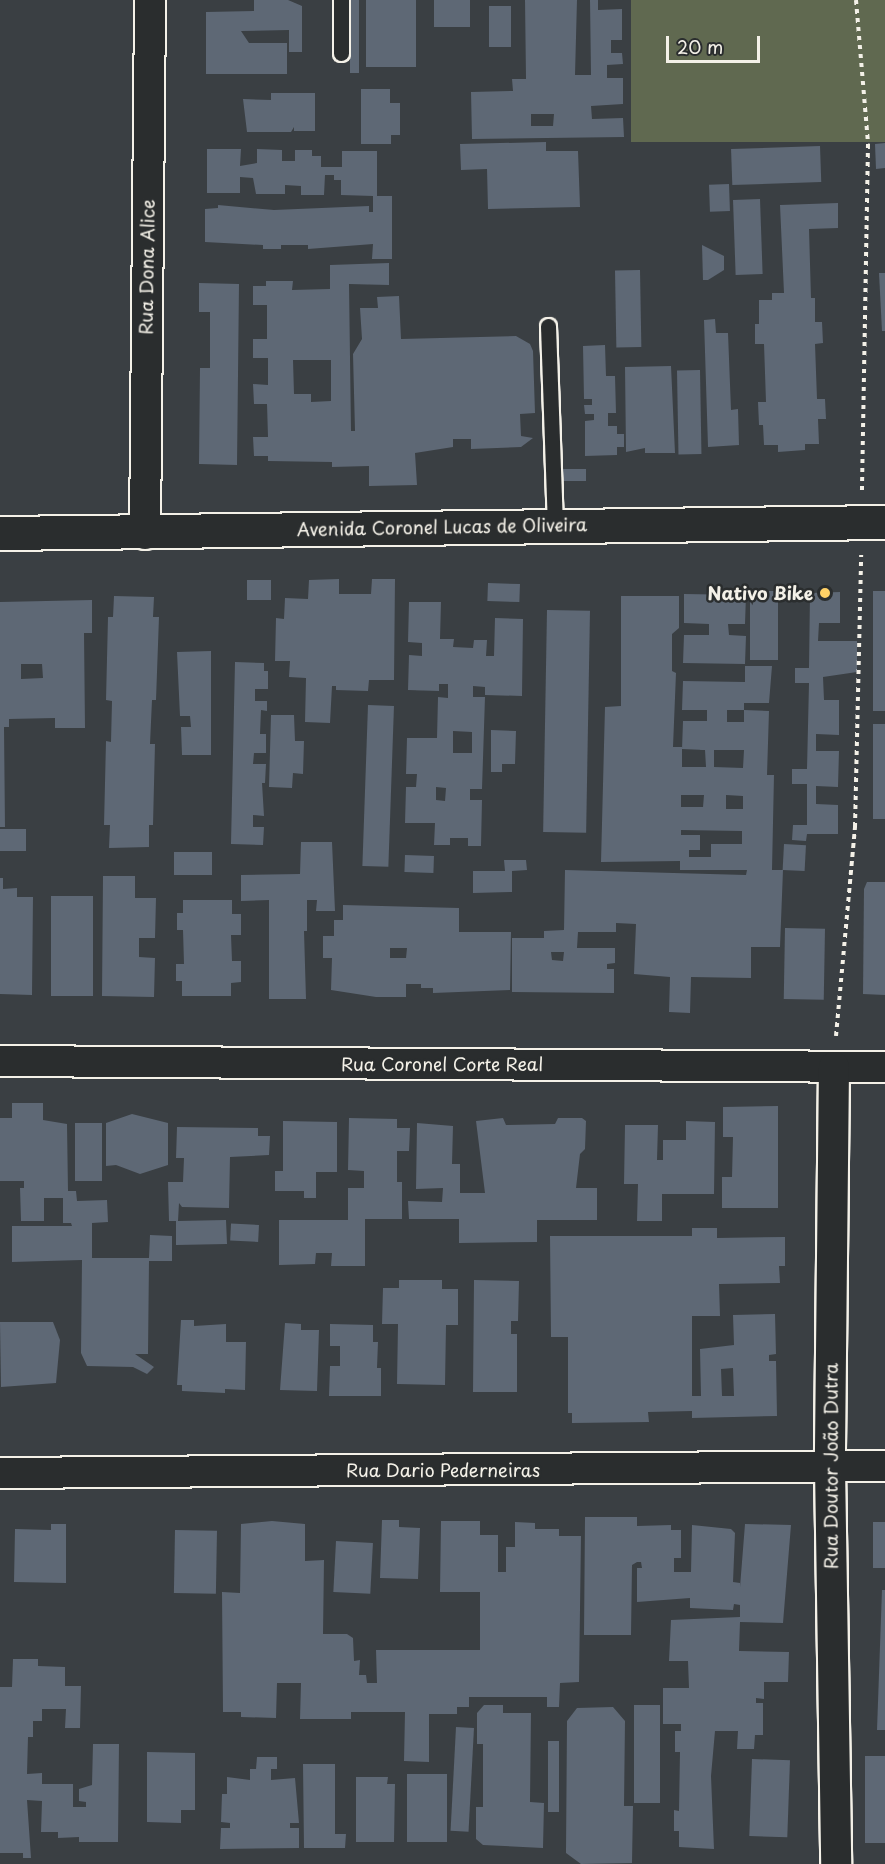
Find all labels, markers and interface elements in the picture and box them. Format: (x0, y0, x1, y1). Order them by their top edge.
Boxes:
scale bar (669, 24, 764, 62)
text: 20 m (677, 33, 723, 60)
street label: Rua Dona Alice (135, 199, 159, 335)
street label: Avenida Coronel Lucas de Oliveira (295, 514, 589, 540)
place label: Nativo Bike (706, 582, 813, 604)
marker: Nativo Bike (818, 586, 832, 600)
street label: Rua Coronel Corte Real (339, 1053, 545, 1075)
street label: Rua Doutor João Dutra (820, 1363, 842, 1569)
street label: Rua Dario Pederneiras (346, 1459, 540, 1481)

